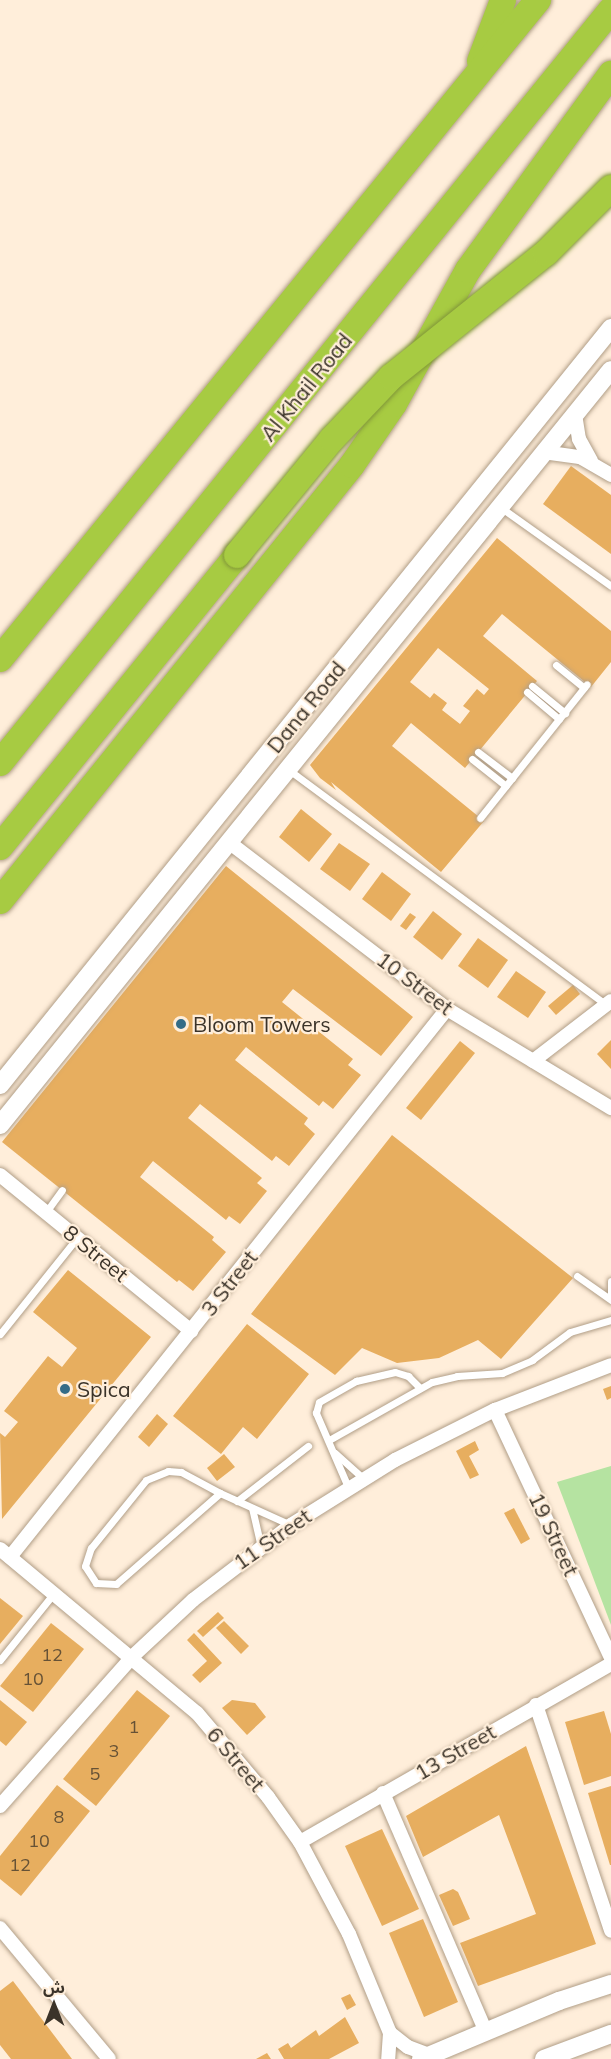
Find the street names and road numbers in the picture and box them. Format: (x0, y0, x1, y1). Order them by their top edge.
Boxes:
street label: Al Khail Road (255, 328, 357, 446)
street label: Dana Road (262, 656, 350, 758)
street label: 10 Street (372, 946, 458, 1020)
street label: 8 Street (58, 1219, 134, 1287)
street label: 3 Street (196, 1245, 262, 1321)
street label: 19 Street (524, 1488, 584, 1580)
street label: 11 Street (228, 1503, 316, 1575)
street label: 13 Street (410, 1719, 500, 1785)
street label: 6 Street (202, 1722, 270, 1796)

